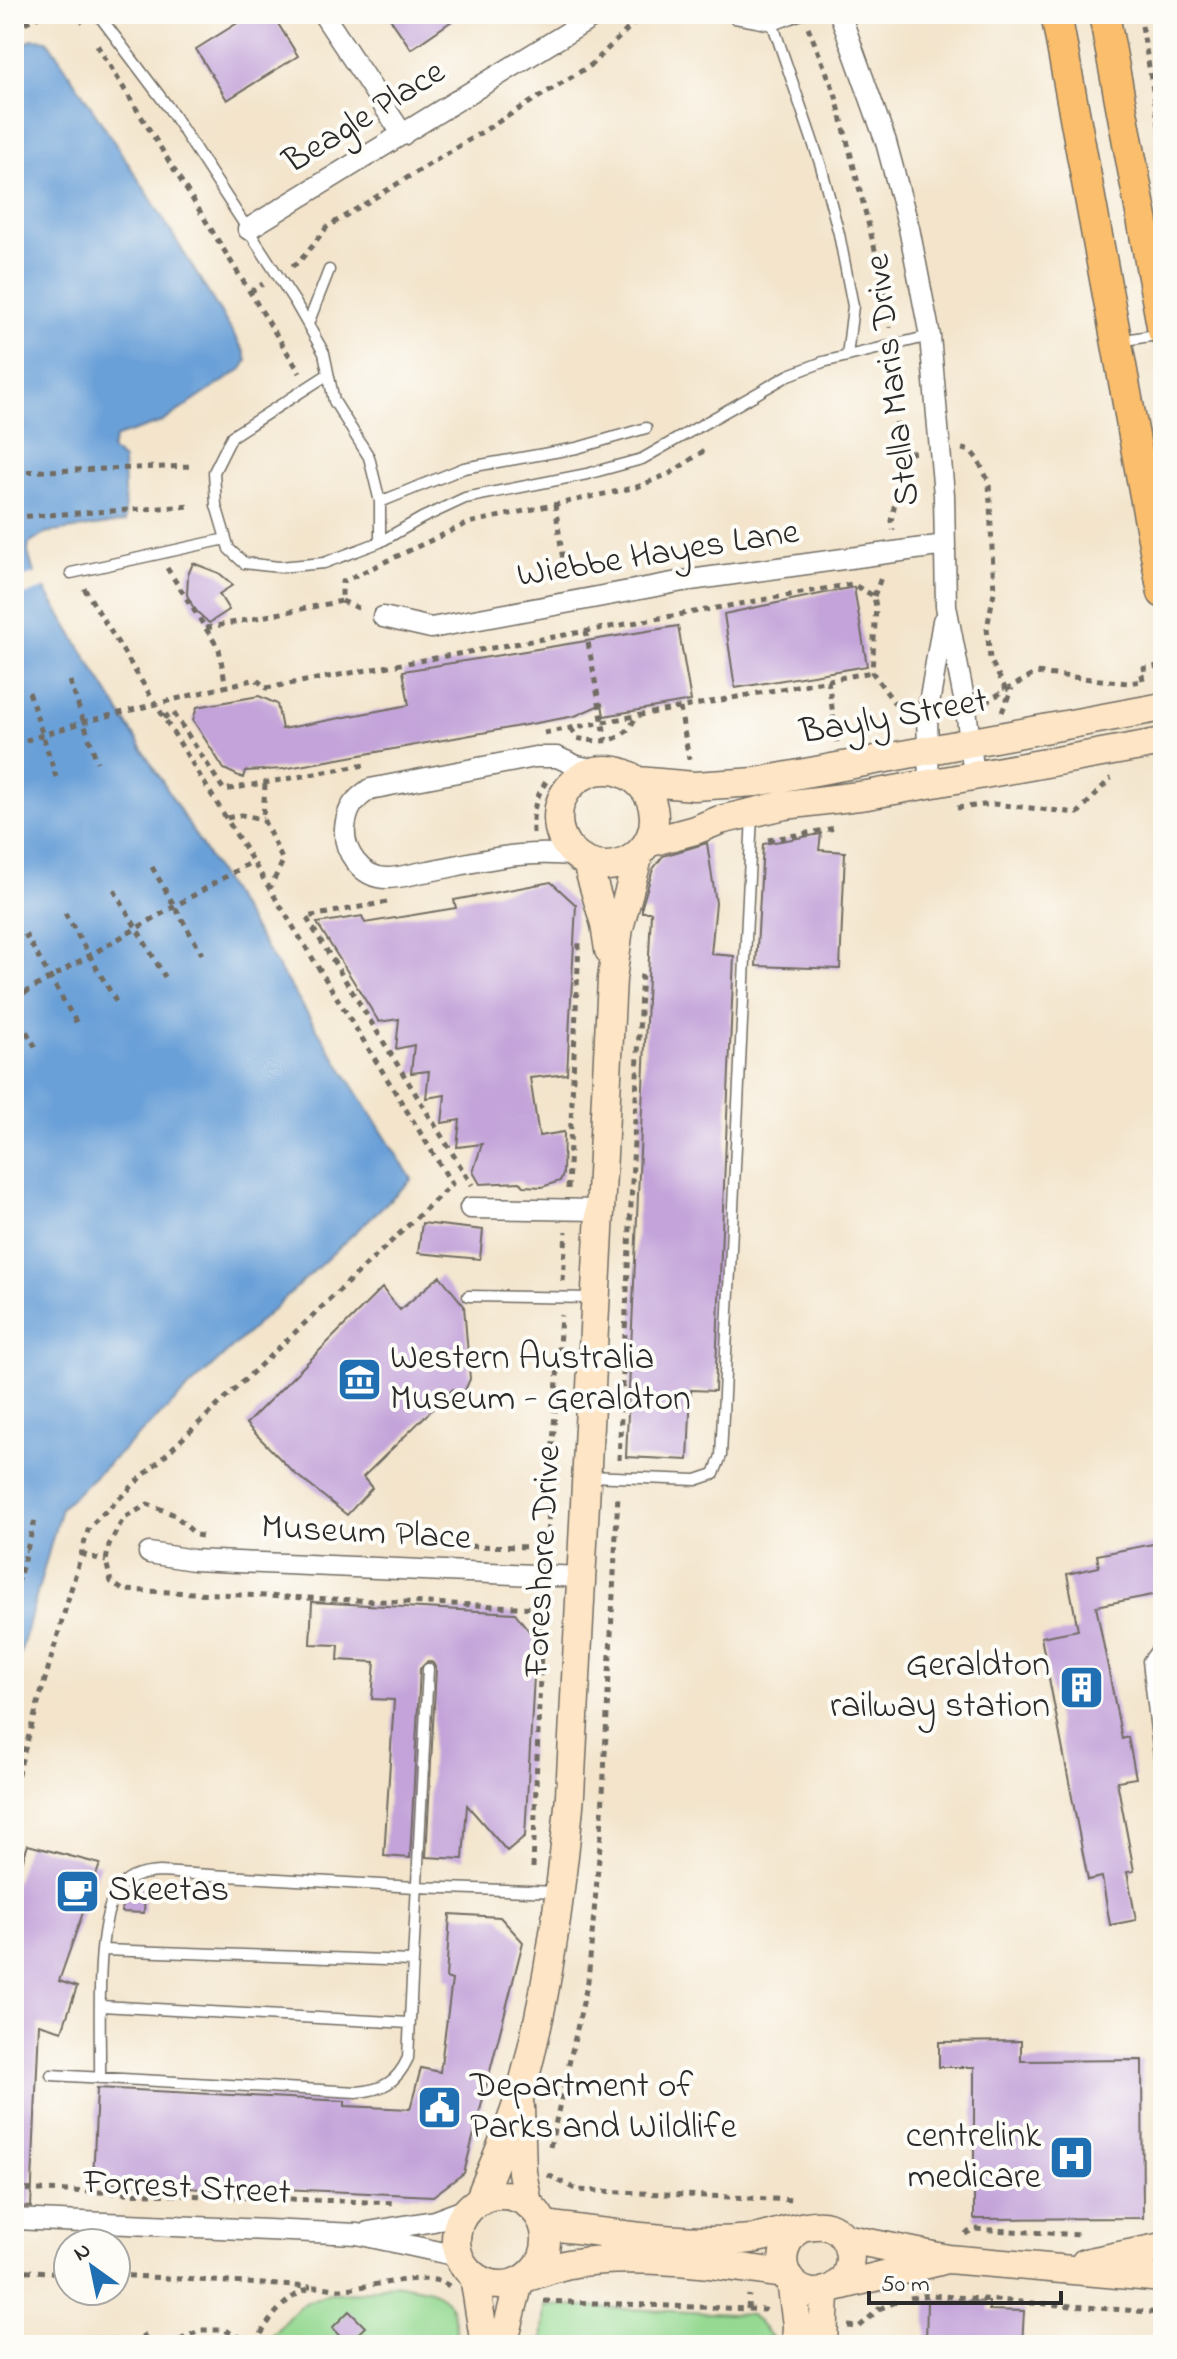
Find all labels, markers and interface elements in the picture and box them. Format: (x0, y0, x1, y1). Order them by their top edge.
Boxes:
street label: Beagle Place (273, 47, 457, 189)
street label: Stella Maris Drive (852, 250, 936, 509)
street label: Wiebbe Hayes Lane (513, 506, 804, 603)
street label: Bayly Street (795, 675, 992, 761)
place label: Western Australia Museum - Geraldton (390, 1333, 691, 1427)
museum icon: Western Australia Museum - Geraldton (335, 1356, 383, 1404)
street label: Foreshore Drive (511, 1443, 577, 1679)
street label: Museum Place (260, 1502, 473, 1566)
place label: Geraldton railway station (830, 1640, 1050, 1734)
building icon: Geraldton railway station (1057, 1663, 1105, 1711)
place label: Skeetas (108, 1865, 229, 1918)
cafe icon: Skeetas (53, 1867, 101, 1915)
place label: Department of Parks and Wildlife (469, 2061, 737, 2155)
public building icon: Department of Parks and Wildlife (415, 2084, 463, 2132)
place label: centrelink medicare (906, 2111, 1042, 2205)
hospital icon: centrelink medicare (1048, 2134, 1096, 2182)
street label: Forrest Street (81, 2157, 292, 2221)
north arrow (52, 2227, 132, 2307)
text: N (68, 2235, 98, 2270)
scale bar (869, 2255, 1061, 2305)
text: 50 m (881, 2268, 930, 2303)

